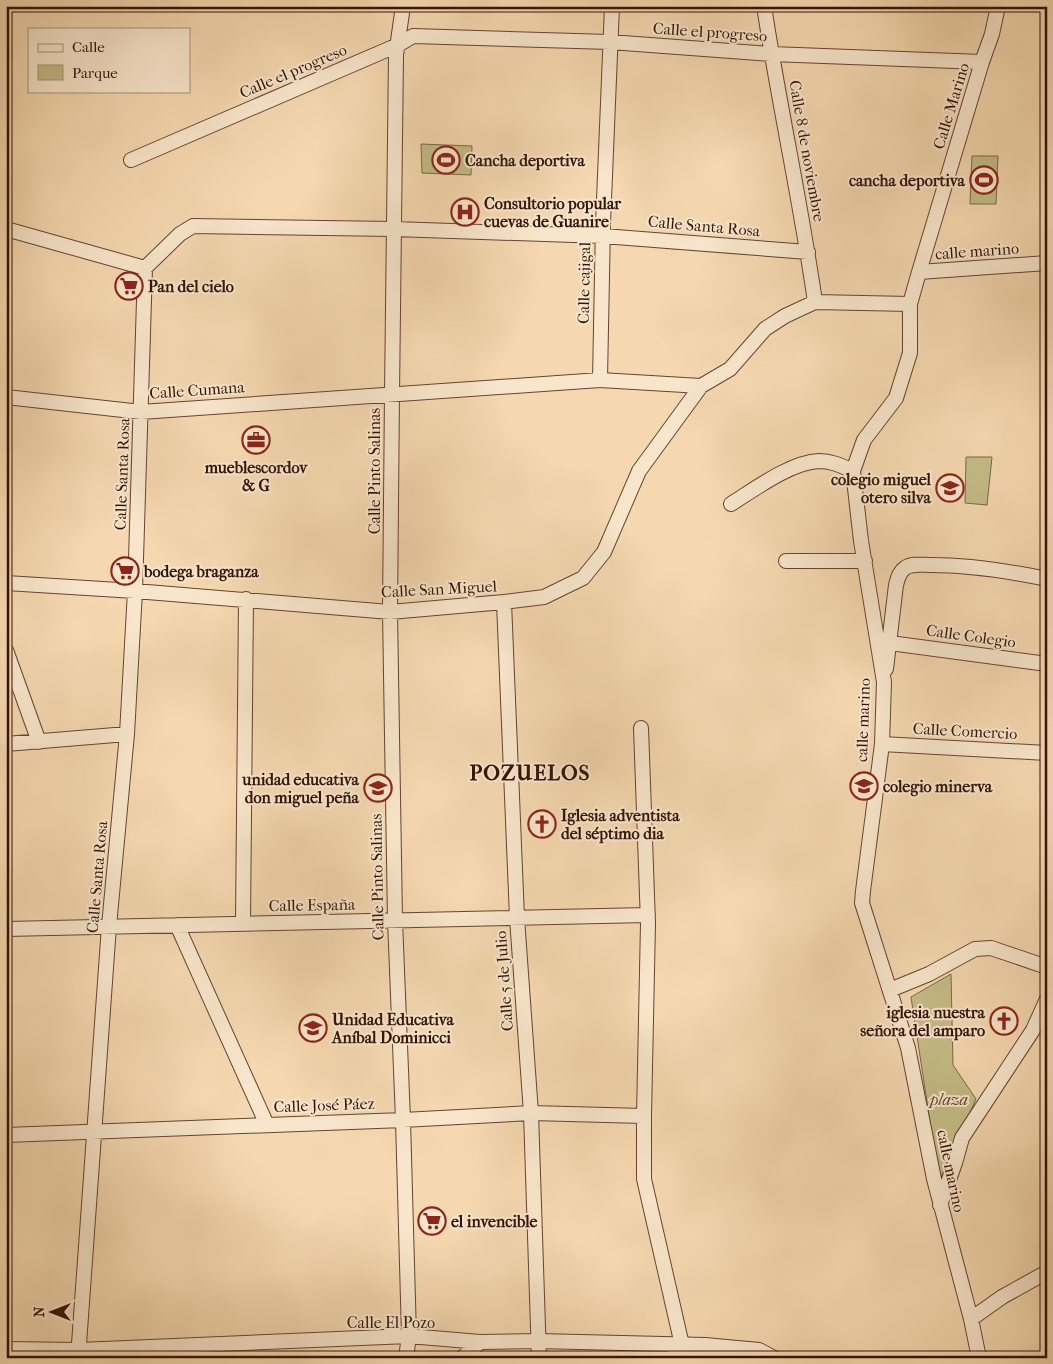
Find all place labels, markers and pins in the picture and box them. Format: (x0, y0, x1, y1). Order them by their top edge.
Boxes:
sports icon: Cancha deportiva (431, 145, 461, 175)
place label: Cancha deportiva (465, 151, 585, 171)
sports icon: cancha deportiva (969, 165, 999, 195)
place label: cancha deportiva (849, 171, 966, 191)
place label: Consultorio popular cuevas de Guanire (484, 194, 622, 231)
hospital icon: Consultorio popular cuevas de Guanire (450, 197, 480, 227)
supermarket icon: Pan del cielo (114, 271, 144, 301)
place label: Pan del cielo (148, 277, 234, 296)
office icon: mueblescordov & G (241, 425, 271, 455)
place label: mueblescordov & G (204, 458, 308, 495)
place label: colegio miguel otero silva (831, 470, 932, 507)
school or university icon: colegio miguel otero silva (935, 473, 965, 503)
supermarket icon: bodega braganza (110, 556, 140, 586)
place label: bodega braganza (143, 562, 259, 582)
place label: unidad educativa don miguel peña (241, 770, 360, 808)
school or university icon: colegio minerva (849, 771, 879, 801)
school or university icon: unidad educativa don miguel peña (363, 773, 393, 803)
place label: colegio minerva (883, 777, 993, 797)
place label: Iglesia adventista del séptimo dia (561, 806, 680, 844)
church icon: Iglesia adventista del séptimo dia (527, 809, 557, 839)
place label: iglesia nuestra señora del amparo (860, 1003, 986, 1041)
church icon: iglesia nuestra señora del amparo (989, 1006, 1019, 1036)
place label: Unidad Educativa Aníbal Dominicci (331, 1010, 455, 1047)
school or university icon: Unidad Educativa Aníbal Dominicci (298, 1013, 328, 1043)
supermarket icon: el invencible (417, 1206, 447, 1236)
place label: el invencible (451, 1212, 537, 1231)

